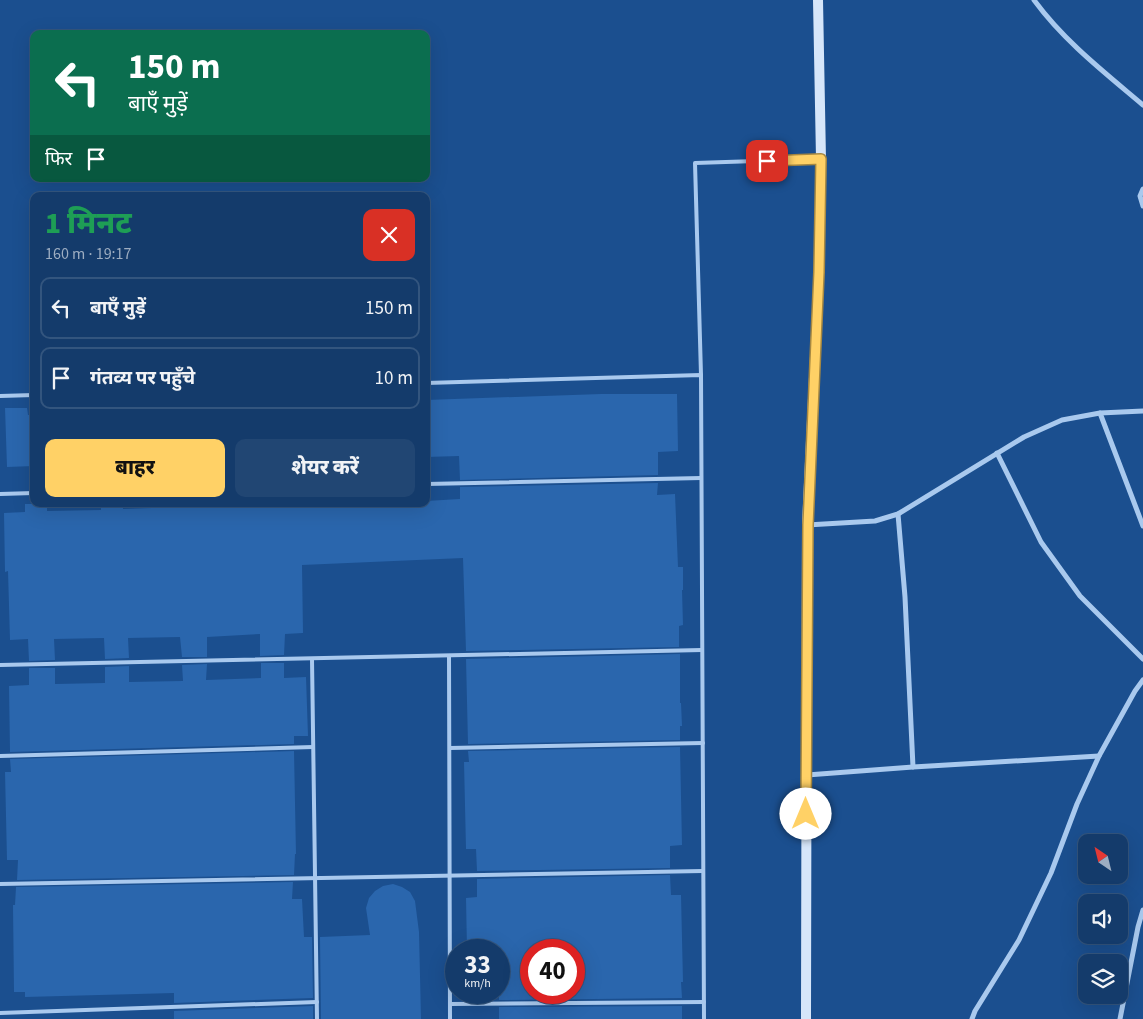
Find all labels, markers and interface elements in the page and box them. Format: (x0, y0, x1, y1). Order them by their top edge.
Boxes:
text: 150 m (128, 42, 220, 92)
icon: left (45, 50, 110, 115)
text: बाएँ मुड़ें (128, 88, 188, 120)
pin (746, 140, 788, 182)
icon: arrive (82, 145, 110, 173)
text: फिर (45, 146, 72, 173)
icon: arrive (753, 147, 781, 175)
text: 1 मिनट (45, 202, 132, 245)
button: close (363, 209, 415, 261)
text: 160 m · 19:17 (45, 243, 132, 265)
icon: left (47, 294, 75, 322)
text: बाएँ मुड़ें (90, 295, 146, 322)
text: 150 m (365, 295, 413, 322)
icon: arrive (47, 364, 75, 392)
text: गंतव्य पर पहुँचे (90, 365, 195, 392)
text: 10 m (375, 365, 413, 392)
button: बाहर (45, 439, 225, 497)
button: शेयर करें (235, 439, 415, 497)
position arrow (779, 787, 831, 839)
north arrow (1078, 834, 1128, 884)
map controls (1078, 834, 1128, 1004)
button: sound (1078, 894, 1128, 944)
speed limit sign: 40 (520, 939, 585, 1004)
text: 33 (464, 947, 491, 983)
button: layers (1078, 954, 1128, 1004)
text: km/h (464, 975, 491, 992)

